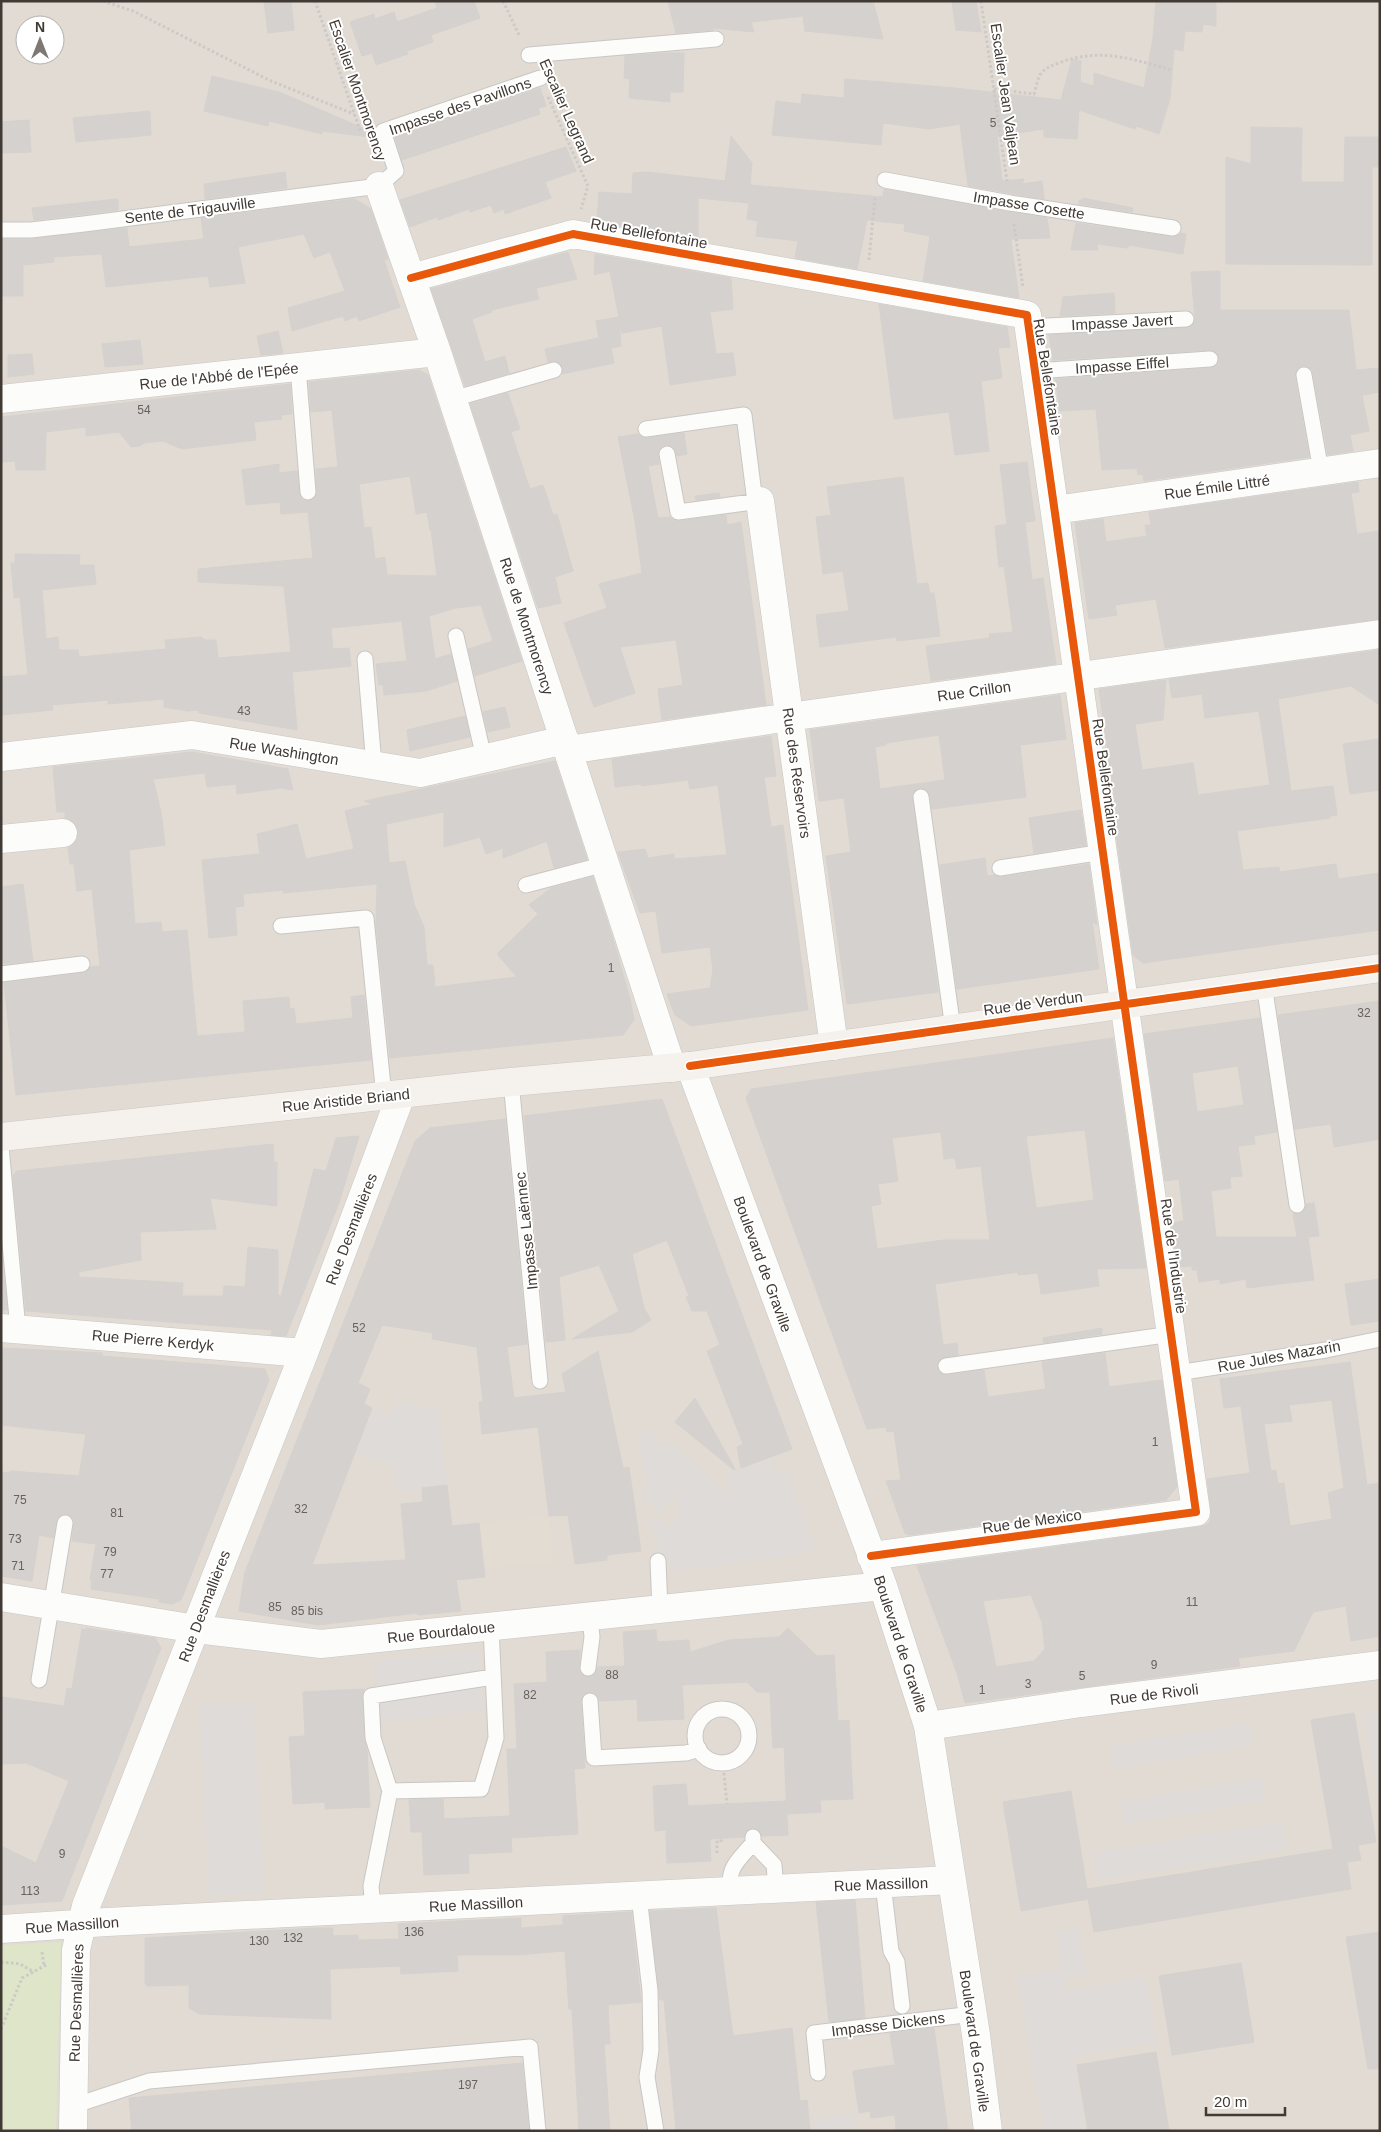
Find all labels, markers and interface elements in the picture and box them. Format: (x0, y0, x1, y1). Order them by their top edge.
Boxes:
north arrow (15, 15, 65, 65)
street label: Escalier Montmorency (326, 17, 390, 163)
text: N (35, 19, 45, 35)
street label: Escalier Jean Valjean (988, 22, 1024, 166)
street label: Escalier Legrand (536, 56, 598, 166)
street label: Impasse des Pavillons (387, 74, 533, 138)
house number: 5 (990, 116, 997, 130)
street label: Impasse Cosette (972, 188, 1086, 222)
street label: Sente de Trigauville (124, 194, 256, 226)
street label: Rue Bellefontaine (589, 214, 709, 252)
street label: Impasse Javert (1071, 311, 1174, 333)
street label: Rue Bellefontaine (1030, 317, 1066, 437)
street label: Impasse Eiffel (1075, 353, 1169, 377)
street label: Rue de l'Abbé de l'Epée (139, 359, 299, 393)
house number: 54 (137, 403, 151, 417)
street label: Rue Émile Littré (1163, 471, 1271, 503)
street label: Rue de Montmorency (497, 555, 557, 697)
street label: Rue Crillon (936, 677, 1012, 705)
house number: 43 (237, 704, 251, 718)
street label: Rue des Réservoirs (779, 707, 815, 839)
street label: Rue Bellefontaine (1089, 717, 1123, 837)
street label: Rue Washington (228, 734, 340, 768)
house number: 1 (608, 961, 615, 975)
street label: Rue de Verdun (982, 988, 1084, 1018)
house number: 32 (1357, 1006, 1371, 1020)
street label: Rue Aristide Briand (281, 1085, 411, 1115)
street label: Rue Desmallières (322, 1171, 380, 1287)
street label: Impasse Laënnec (511, 1171, 541, 1291)
street label: Boulevard de Graville (730, 1194, 796, 1334)
street label: Rue de l'Industrie (1157, 1197, 1191, 1315)
house number: 52 (352, 1321, 366, 1335)
street label: Rue Pierre Kerdyk (91, 1326, 215, 1354)
street label: Rue Jules Mazarin (1216, 1337, 1342, 1375)
house number: 1 (1152, 1435, 1159, 1449)
house number: 75 (13, 1493, 27, 1507)
house number: 32 (294, 1502, 308, 1516)
house number: 81 (110, 1506, 124, 1520)
street label: Rue de Mexico (981, 1506, 1083, 1536)
house number: 73 (8, 1532, 22, 1546)
house number: 79 (103, 1545, 117, 1559)
street label: Rue Desmallières (175, 1548, 233, 1664)
house number: 71 (11, 1559, 25, 1573)
house number: 77 (100, 1567, 114, 1581)
street label: Boulevard de Graville (871, 1573, 931, 1715)
house number: 11 (1186, 1595, 1199, 1609)
house number: 85 (268, 1600, 282, 1614)
house number: 85 bis (291, 1604, 323, 1618)
street label: Rue Bourdaloue (386, 1618, 496, 1646)
house number: 9 (1151, 1658, 1158, 1672)
house number: 88 (605, 1668, 619, 1682)
house number: 5 (1079, 1669, 1086, 1683)
house number: 3 (1025, 1677, 1032, 1691)
street label: Rue de Rivoli (1109, 1680, 1199, 1708)
house number: 1 (979, 1683, 986, 1697)
house number: 82 (523, 1688, 537, 1702)
house number: 9 (59, 1847, 66, 1861)
street label: Rue Massillon (834, 1874, 928, 1894)
house number: 113 (20, 1884, 40, 1898)
street label: Rue Massillon (429, 1893, 523, 1915)
street label: Rue Massillon (24, 1913, 120, 1937)
house number: 136 (404, 1925, 424, 1939)
house number: 132 (283, 1931, 303, 1945)
house number: 130 (249, 1934, 269, 1948)
street label: Rue Desmallières (65, 1944, 87, 2062)
street label: Boulevard de Graville (957, 1969, 993, 2113)
street label: Impasse Dickens (830, 2009, 946, 2039)
house number: 197 (458, 2078, 478, 2092)
scale bar (1206, 2084, 1285, 2116)
text: 20 m (1214, 2093, 1247, 2110)

